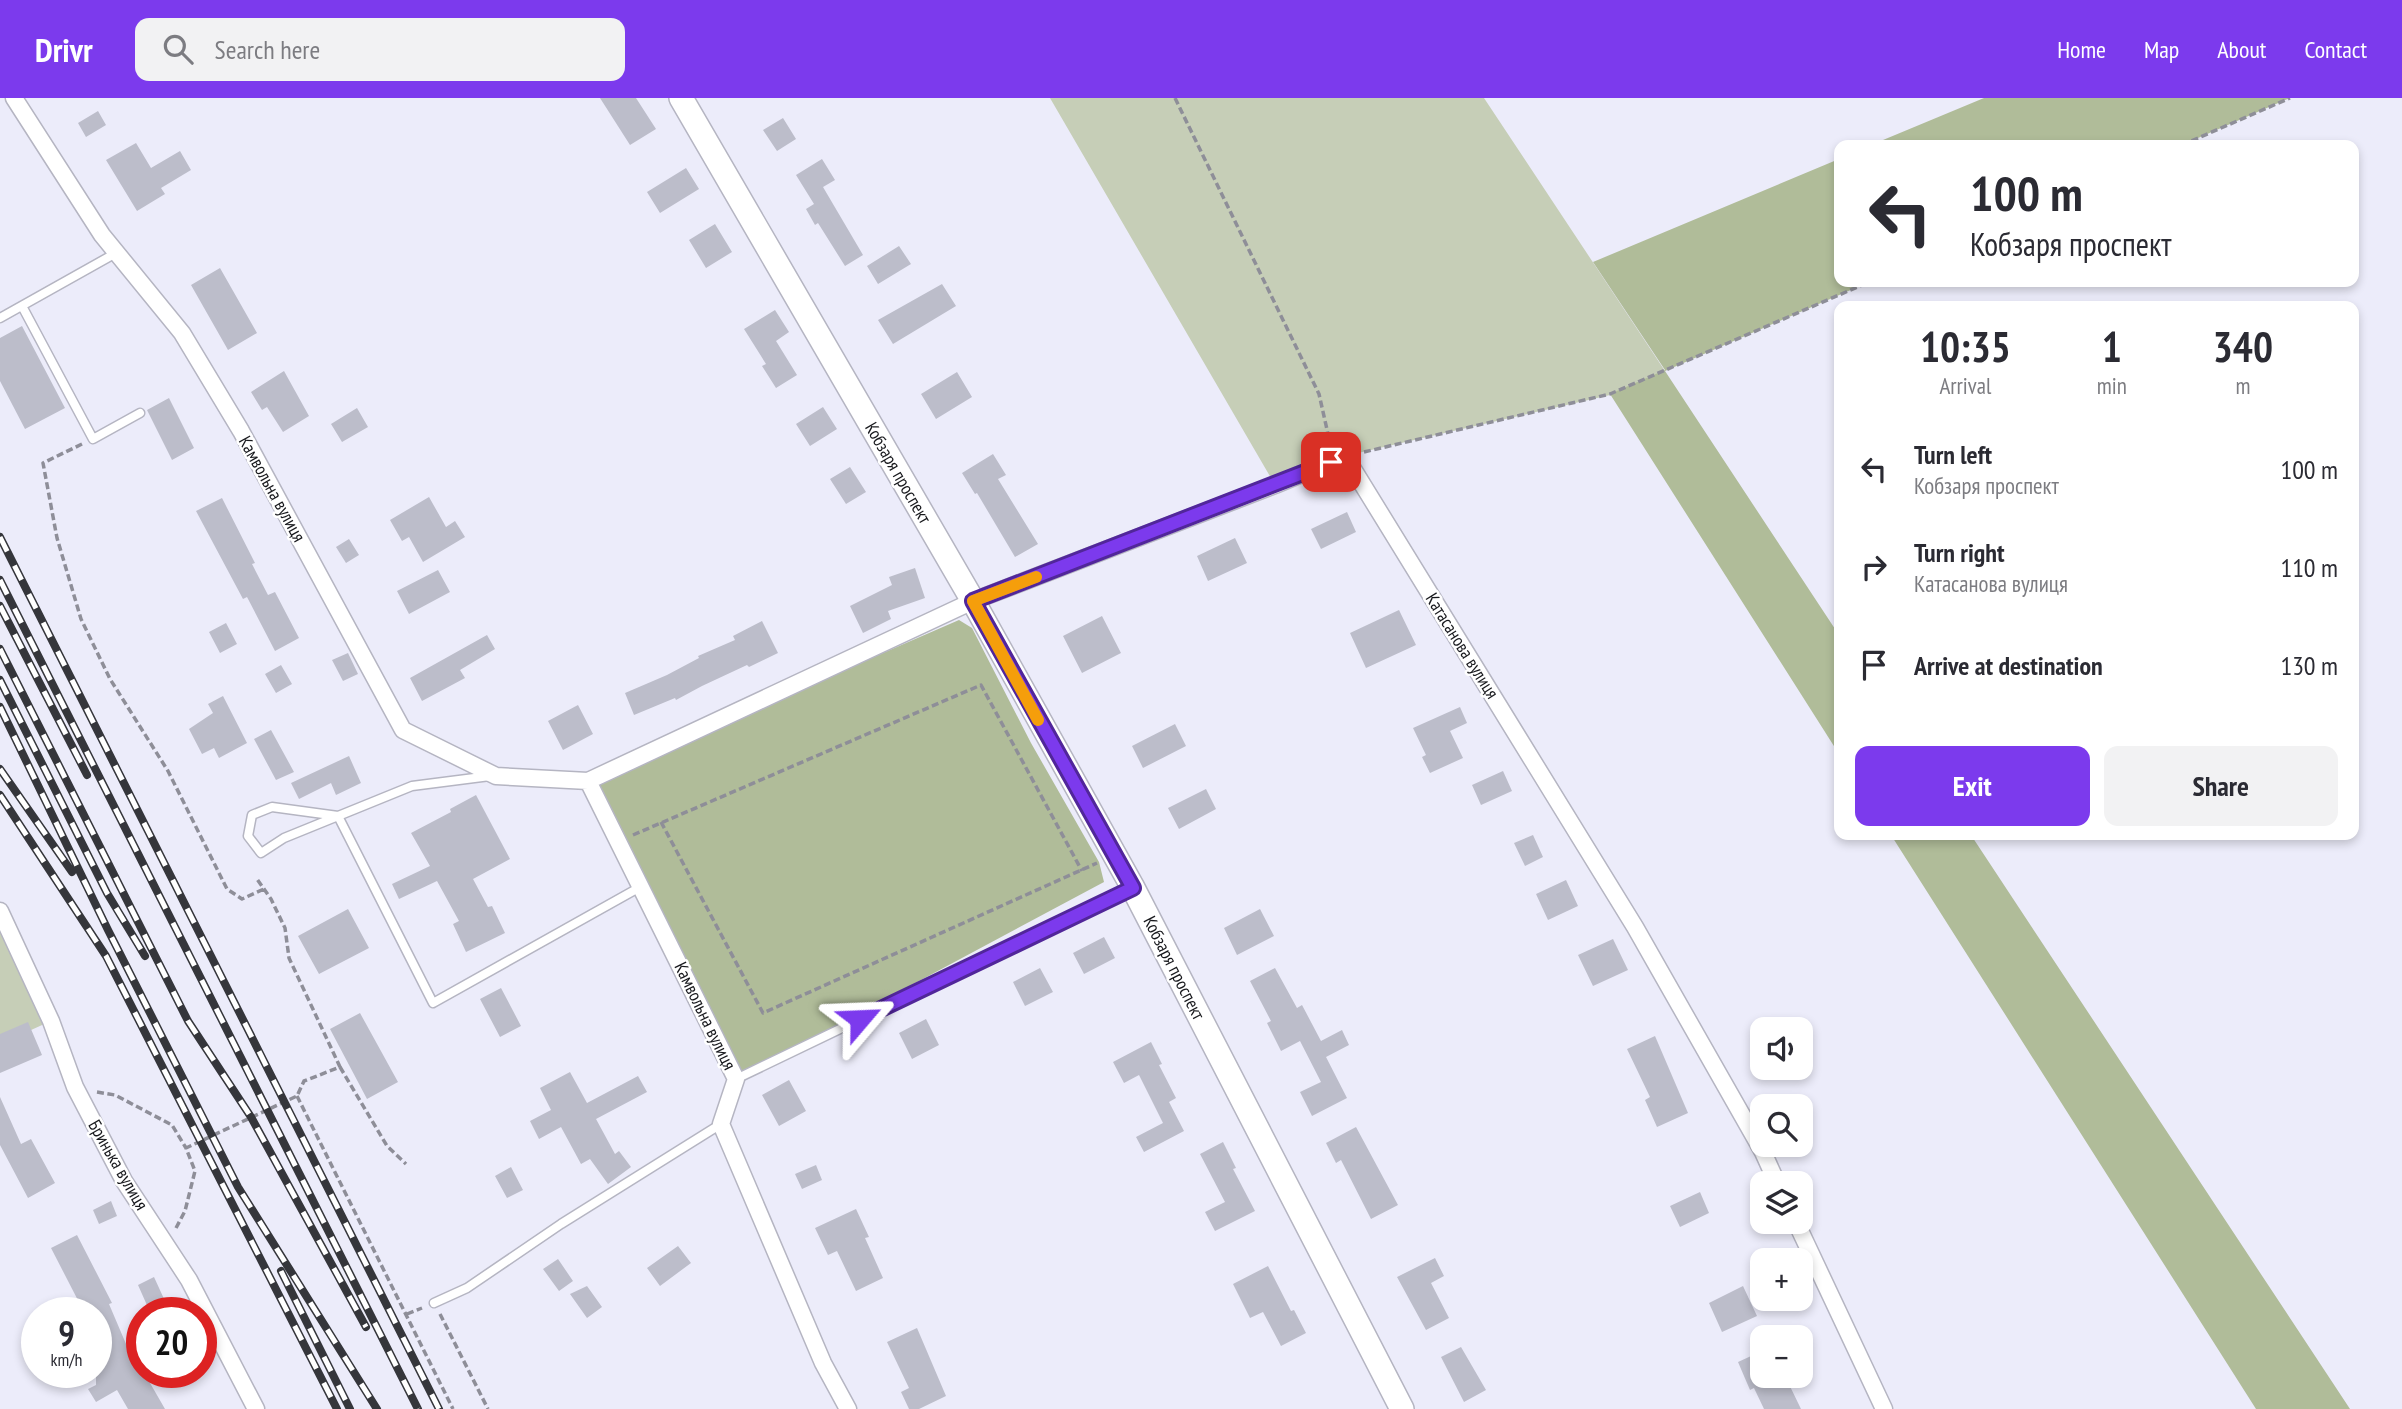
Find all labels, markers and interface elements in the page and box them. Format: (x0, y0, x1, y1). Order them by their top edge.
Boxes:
search box (135, 18, 625, 81)
text: Drivr (35, 28, 93, 71)
icon: search (159, 30, 197, 68)
text: Search here (215, 33, 320, 66)
text: Home (2057, 34, 2106, 65)
text: Map (2144, 34, 2179, 65)
text: About (2217, 34, 2266, 65)
text: Contact (2304, 34, 2367, 65)
text: 100 m (1970, 161, 2083, 225)
icon: left (1855, 168, 1946, 259)
text: Кобзаря проспект (1970, 223, 2172, 265)
text: 10:35 (1920, 319, 2011, 374)
text: 1 (2102, 319, 2122, 374)
text: 340 (2213, 319, 2273, 374)
text: Arrival (1939, 371, 1991, 400)
text: min (2097, 371, 2127, 400)
text: m (2235, 371, 2250, 400)
street label: Кобзаря проспект (860, 418, 937, 528)
street label: Камвольна вулиця (234, 432, 311, 546)
pin (1301, 432, 1361, 492)
text: Turn left (1914, 438, 1992, 471)
icon: arrive (1312, 443, 1350, 481)
icon: left (1855, 450, 1893, 488)
text: 100 m (2280, 453, 2338, 486)
text: Кобзаря проспект (1914, 471, 2059, 500)
text: Turn right (1914, 536, 2005, 569)
icon: right (1855, 548, 1893, 586)
text: 110 m (2280, 551, 2338, 584)
text: Катасанова вулиця (1914, 569, 2068, 598)
street label: Катасанова вулиця (1421, 589, 1504, 703)
icon: arrive (1855, 646, 1893, 684)
text: Arrive at destination (1914, 649, 2103, 682)
text: 130 m (2280, 649, 2338, 682)
button: Exit (1855, 746, 2090, 826)
button: Share (2104, 746, 2338, 826)
street label: Кобзаря проспект (1138, 912, 1211, 1024)
street label: Камвольна вулиця (669, 958, 742, 1074)
position arrow (823, 982, 897, 1056)
map controls (1750, 1017, 1813, 1388)
button: sound (1750, 1017, 1813, 1080)
button: search (1750, 1094, 1813, 1157)
street label: Бринька вулиця (83, 1116, 153, 1214)
button: layers (1750, 1171, 1813, 1234)
button: + (1750, 1248, 1813, 1311)
speed limit sign: 20 (126, 1297, 217, 1388)
text: 9 (58, 1310, 75, 1356)
button: − (1750, 1325, 1813, 1388)
text: km/h (51, 1348, 82, 1371)

